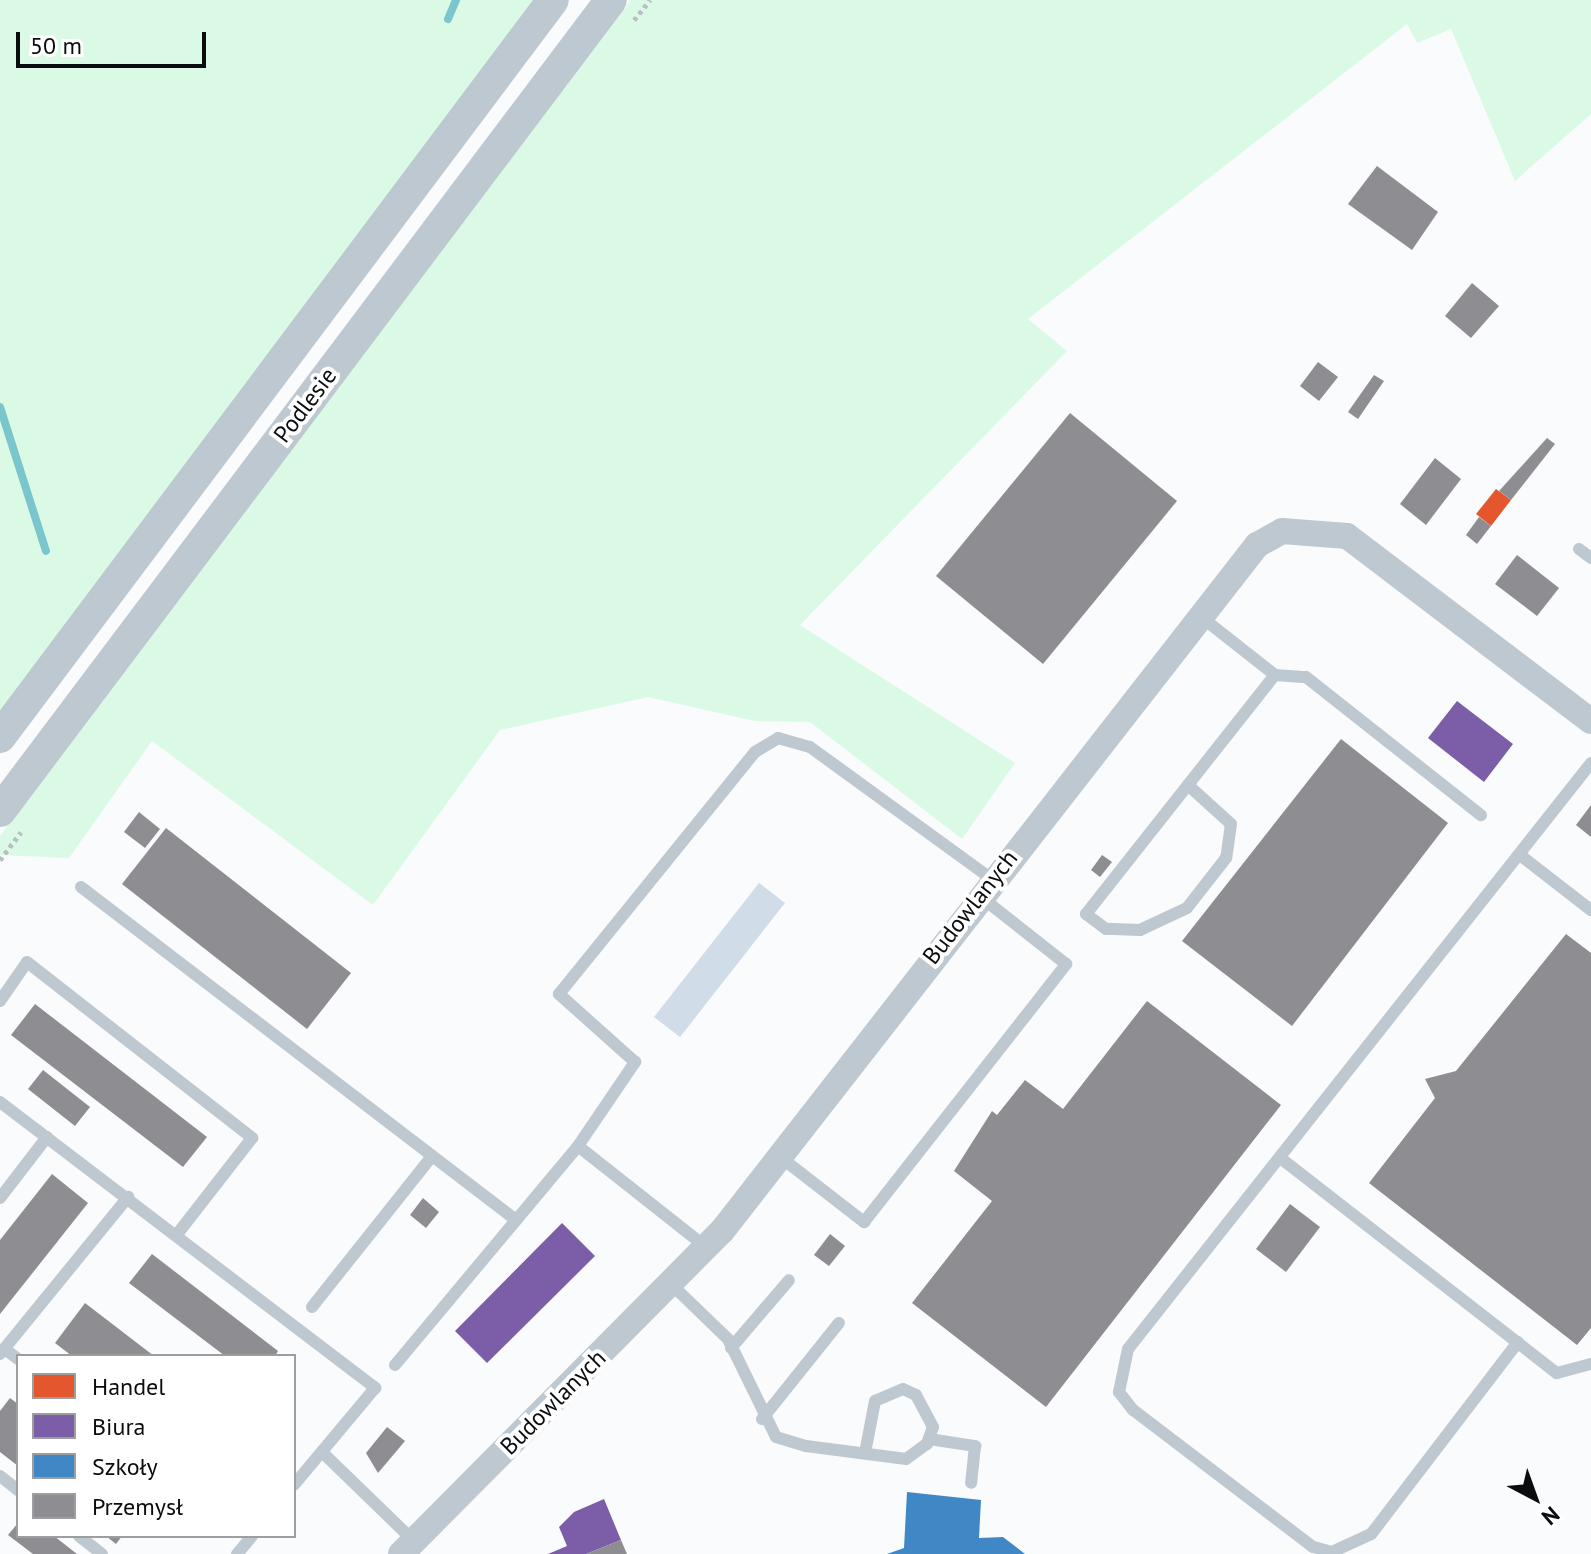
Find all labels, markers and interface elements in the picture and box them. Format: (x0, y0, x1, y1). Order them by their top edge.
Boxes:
scale bar (20, 16, 210, 66)
text: 50 m (30, 30, 82, 61)
street label: Podlesie (268, 362, 342, 448)
street label: Budowlanych (916, 844, 1024, 970)
street label: Budowlanych (494, 1343, 612, 1461)
legend (16, 1354, 296, 1538)
text: Handel (92, 1371, 165, 1402)
text: Biura (92, 1411, 145, 1442)
text: Szkoły (92, 1451, 158, 1482)
north arrow (1495, 1458, 1575, 1538)
text: Przemysł (92, 1491, 183, 1522)
text: N (1536, 1501, 1565, 1531)

